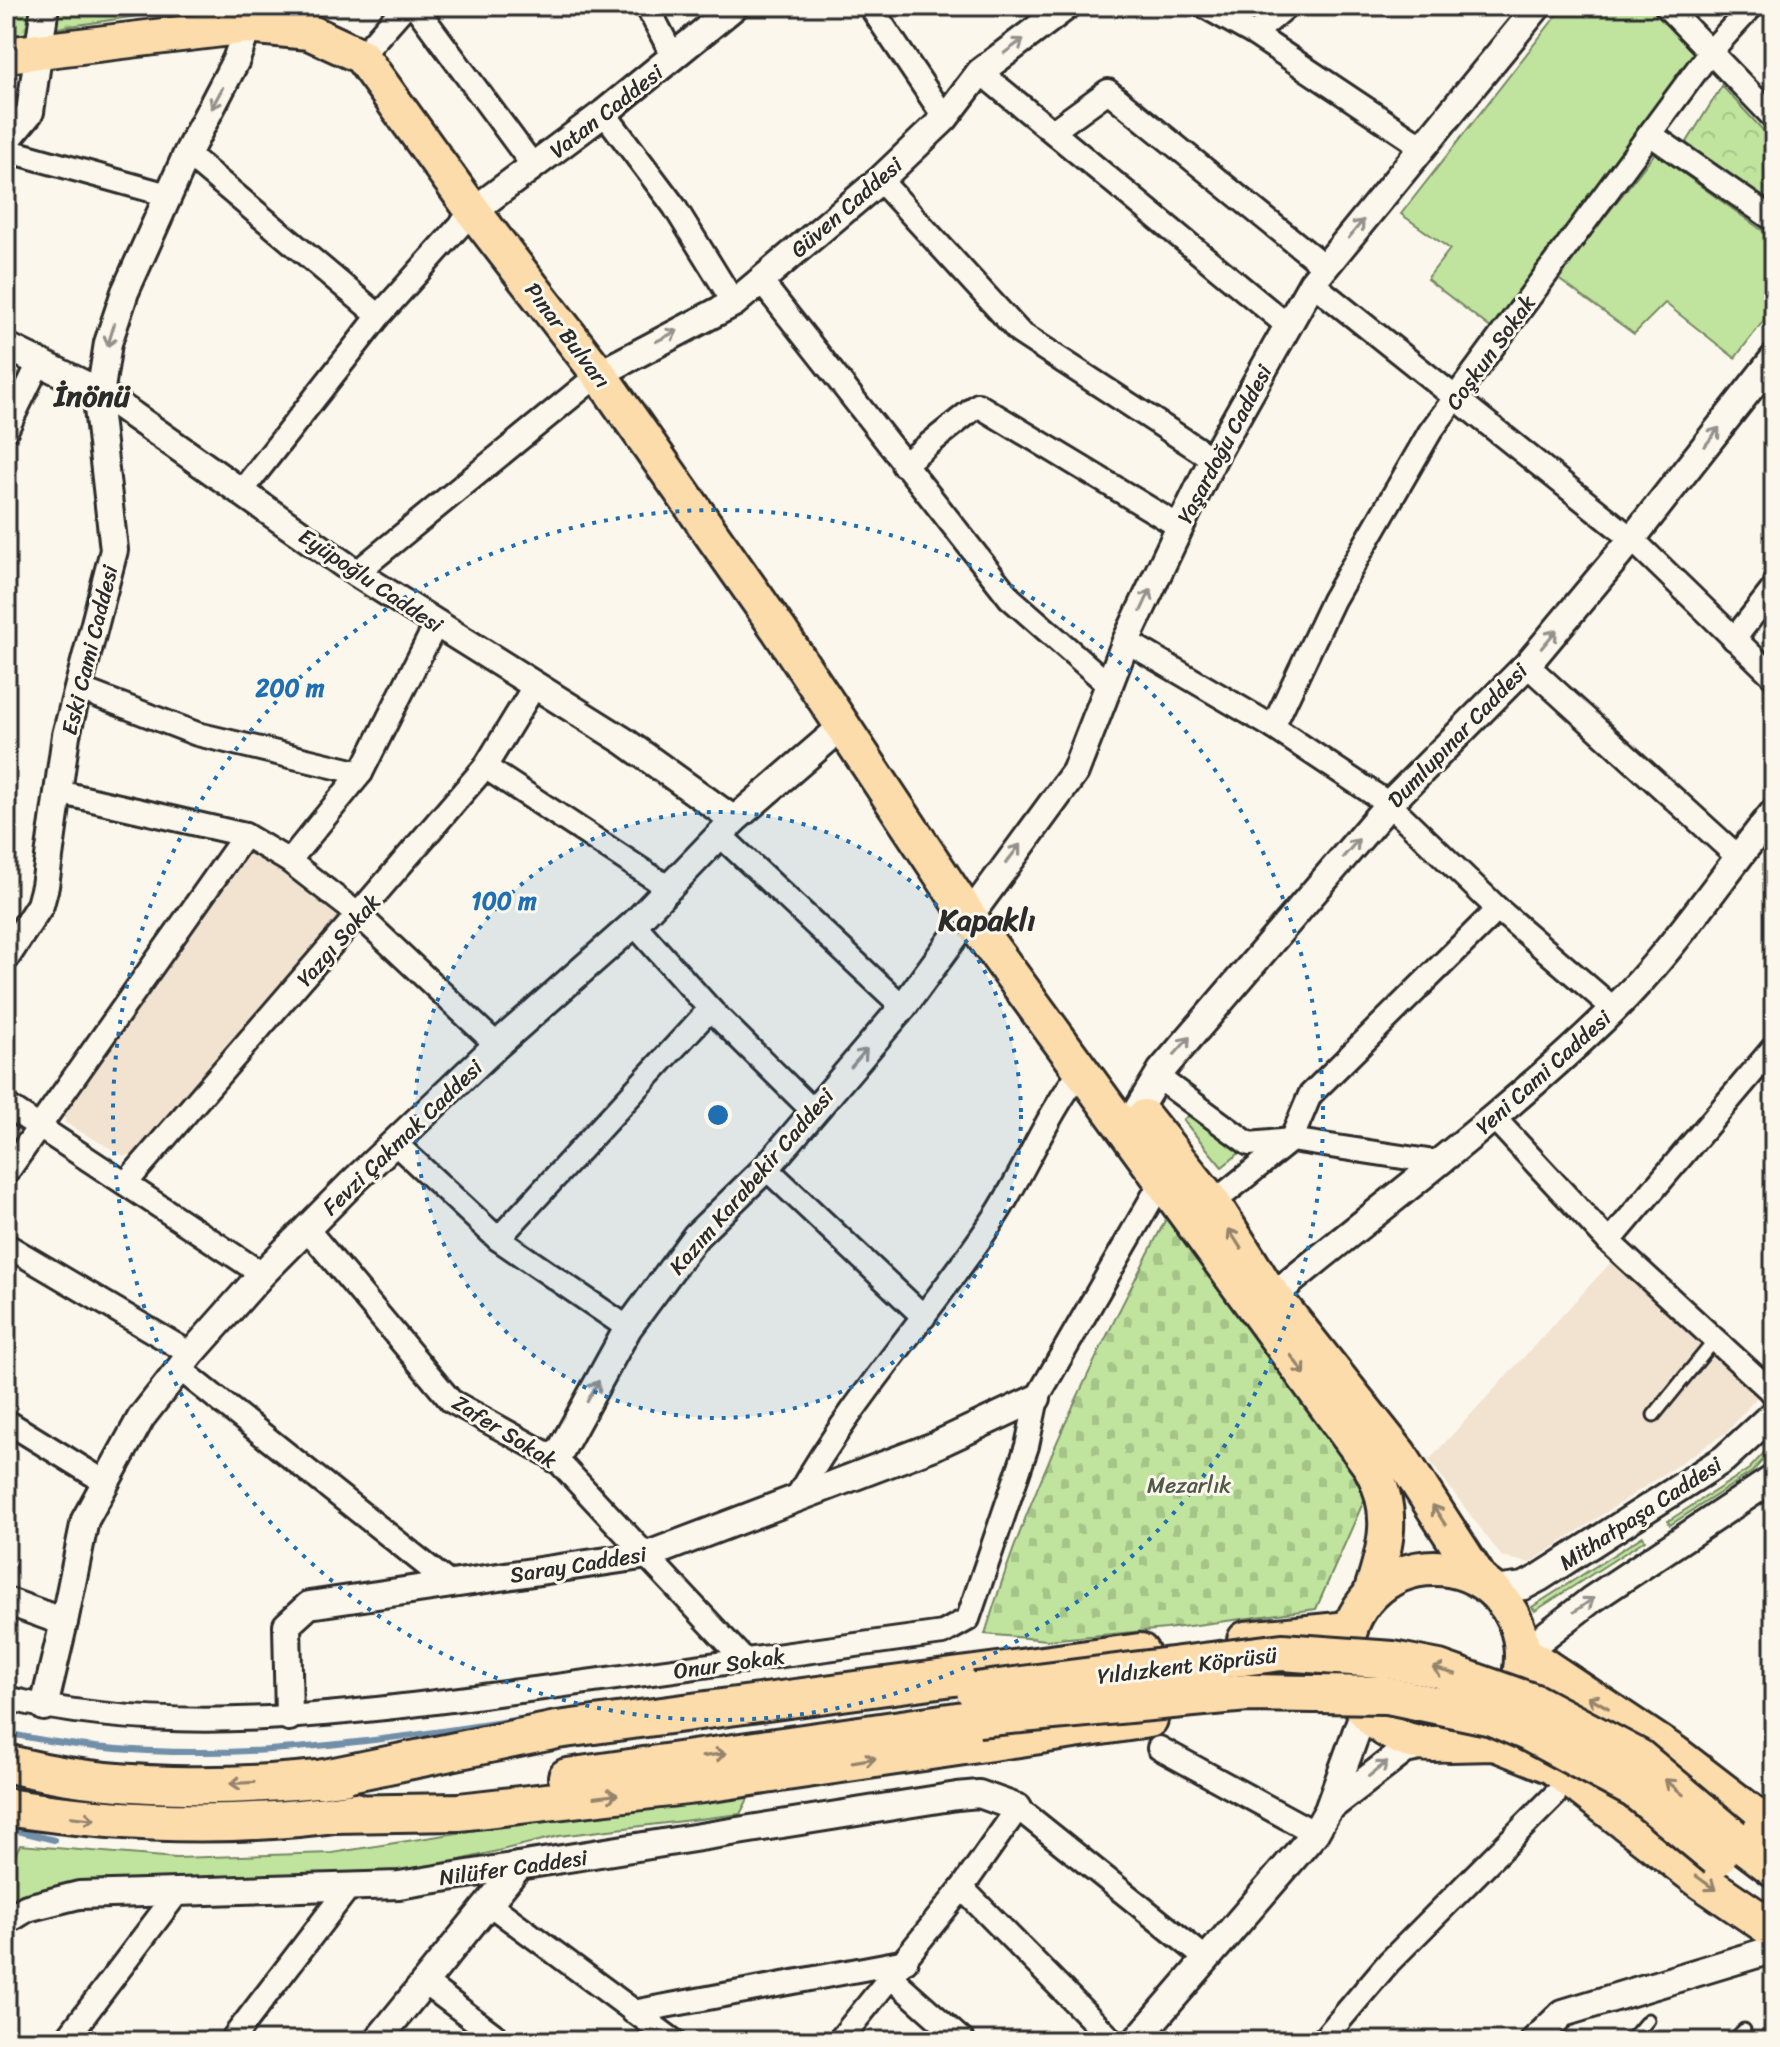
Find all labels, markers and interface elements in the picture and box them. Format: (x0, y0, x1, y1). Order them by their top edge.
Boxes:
one-way arrow (1003, 38, 1025, 55)
street label: Vatan Caddesi (541, 54, 673, 169)
one-way arrow (208, 85, 224, 109)
street label: Güven Caddesi (781, 146, 912, 268)
one-way arrow (1347, 219, 1365, 240)
street label: Pınar Bulvarı (514, 273, 621, 397)
street label: Coşkun Sokak (1435, 286, 1546, 418)
one-way arrow (103, 322, 117, 347)
one-way arrow (655, 328, 679, 344)
street label: Yaşardoğu Caddesi (1166, 357, 1283, 531)
district label: İnönü (52, 369, 132, 423)
one-way arrow (1704, 427, 1721, 448)
street label: Eyüpoğlu Caddesi (290, 517, 452, 644)
street label: Eski Cami Caddesi (50, 560, 130, 739)
one-way arrow (1139, 589, 1154, 613)
one-way arrow (1539, 628, 1557, 649)
street label: Dumlupınar Caddesi (1377, 653, 1538, 817)
text: 200 m (255, 667, 325, 709)
one-way arrow (1342, 839, 1360, 859)
one-way arrow (1005, 844, 1022, 865)
text: 100 m (471, 880, 537, 922)
street label: Yazgı Sokak (286, 884, 391, 996)
district label: Kapaklı (938, 893, 1035, 947)
street label: Yeni Cami Caddesi (1466, 1000, 1621, 1145)
one-way arrow (1173, 1036, 1191, 1057)
one-way arrow (850, 1048, 868, 1068)
street label: Fevzi Çakmak Caddesi (312, 1049, 493, 1225)
street label: Kazım Karabekir Caddesi (659, 1078, 845, 1284)
centre of rings (704, 1101, 732, 1129)
one-way arrow (1227, 1228, 1244, 1250)
one-way arrow (1289, 1354, 1306, 1376)
one-way arrow (585, 1380, 601, 1403)
street label: Zafer Sokak (444, 1384, 565, 1479)
street label: Mithatpaşa Caddesi (1551, 1445, 1731, 1581)
park label: Mezarlık (1147, 1466, 1231, 1505)
one-way arrow (1431, 1504, 1447, 1527)
street label: Saray Caddesi (507, 1534, 650, 1595)
one-way arrow (1573, 1597, 1595, 1613)
street label: Yıldızkent Köprüsü (1095, 1635, 1280, 1696)
street label: Onur Sokak (671, 1636, 788, 1691)
one-way arrow (1431, 1662, 1457, 1677)
one-way arrow (1587, 1694, 1610, 1710)
one-way arrow (701, 1747, 726, 1762)
one-way arrow (850, 1752, 876, 1767)
one-way arrow (1367, 1761, 1388, 1778)
one-way arrow (229, 1775, 256, 1790)
one-way arrow (1664, 1778, 1684, 1796)
one-way arrow (592, 1788, 619, 1803)
one-way arrow (69, 1810, 96, 1825)
street label: Nilüfer Caddesi (436, 1838, 591, 1897)
one-way arrow (1695, 1875, 1717, 1891)

